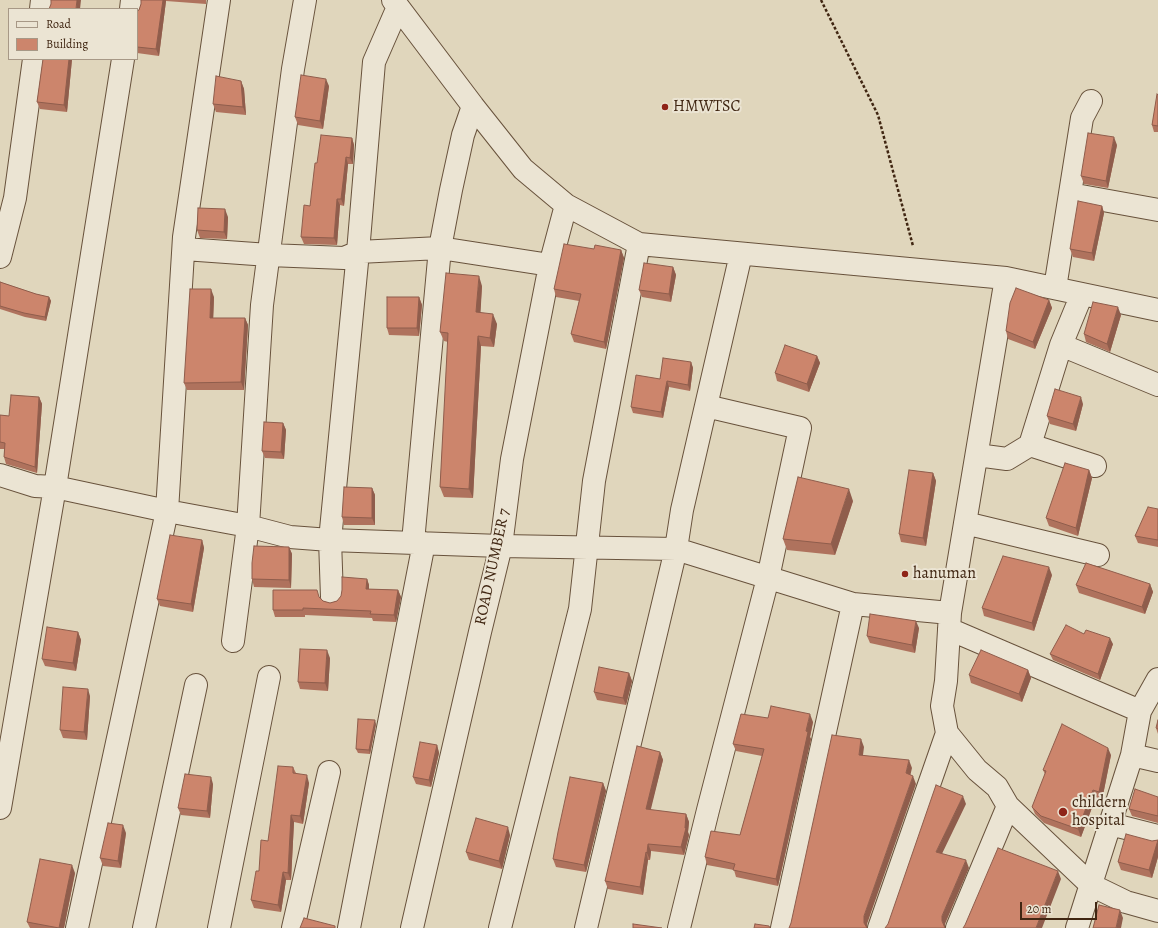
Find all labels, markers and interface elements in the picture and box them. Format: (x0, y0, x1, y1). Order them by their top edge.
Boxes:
legend (8, 8, 138, 60)
text: Road (46, 16, 71, 32)
text: Building (46, 36, 88, 52)
place label: HMWTSC (673, 97, 741, 117)
marker: HMWTSC (660, 102, 670, 112)
street label: ROAD NUMBER 7 (471, 507, 515, 627)
place label: hanuman (913, 564, 976, 584)
marker: hanuman (900, 569, 910, 579)
place label: childern hospital (1072, 793, 1126, 831)
marker: childern hospital (1057, 806, 1069, 818)
scale bar (1022, 894, 1099, 920)
text: 20 m (1027, 901, 1051, 917)

